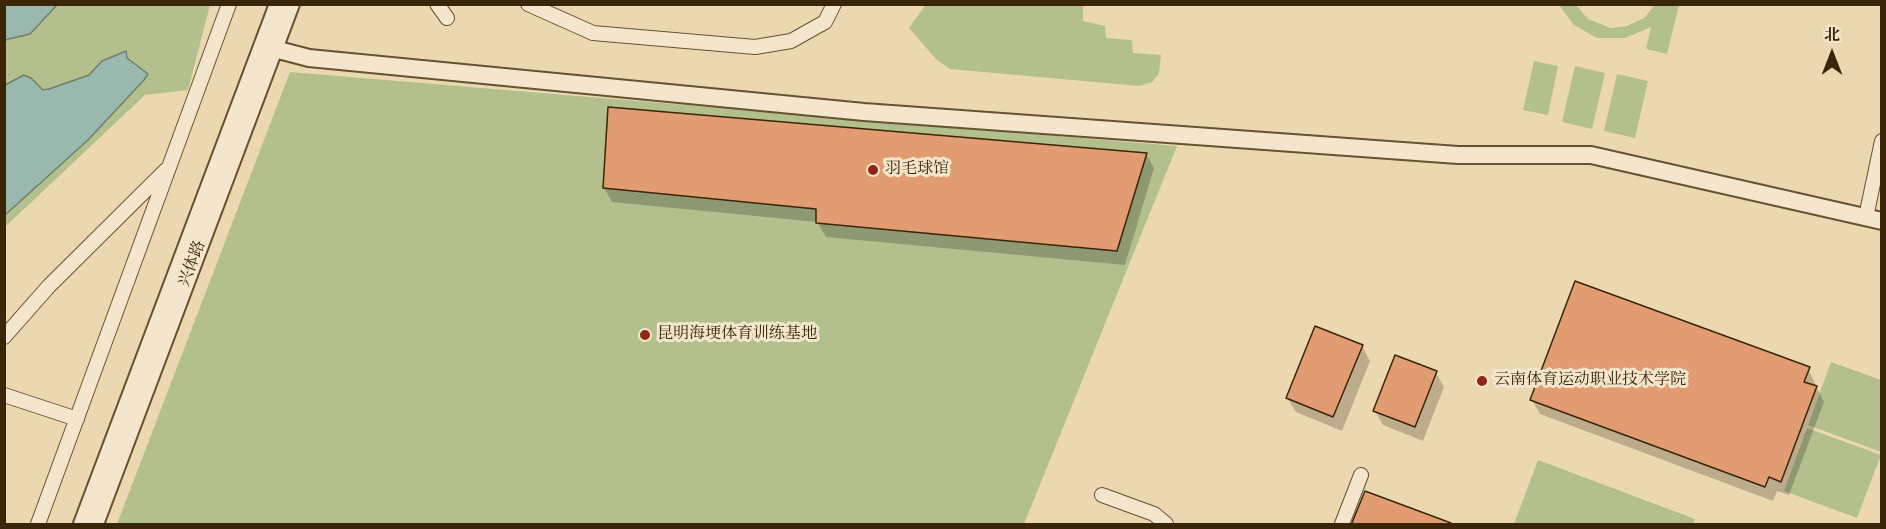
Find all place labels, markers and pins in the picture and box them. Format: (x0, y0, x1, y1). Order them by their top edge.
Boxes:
place label: 羽毛球馆 (885, 160, 949, 180)
marker: 羽毛球馆 (866, 163, 880, 177)
place label: 昆明海埂体育训练基地 (657, 325, 817, 345)
marker: 昆明海埂体育训练基地 (638, 328, 652, 342)
place label: 云南体育运动职业技术学院 (1494, 371, 1686, 391)
marker: 云南体育运动职业技术学院 (1475, 374, 1489, 388)

